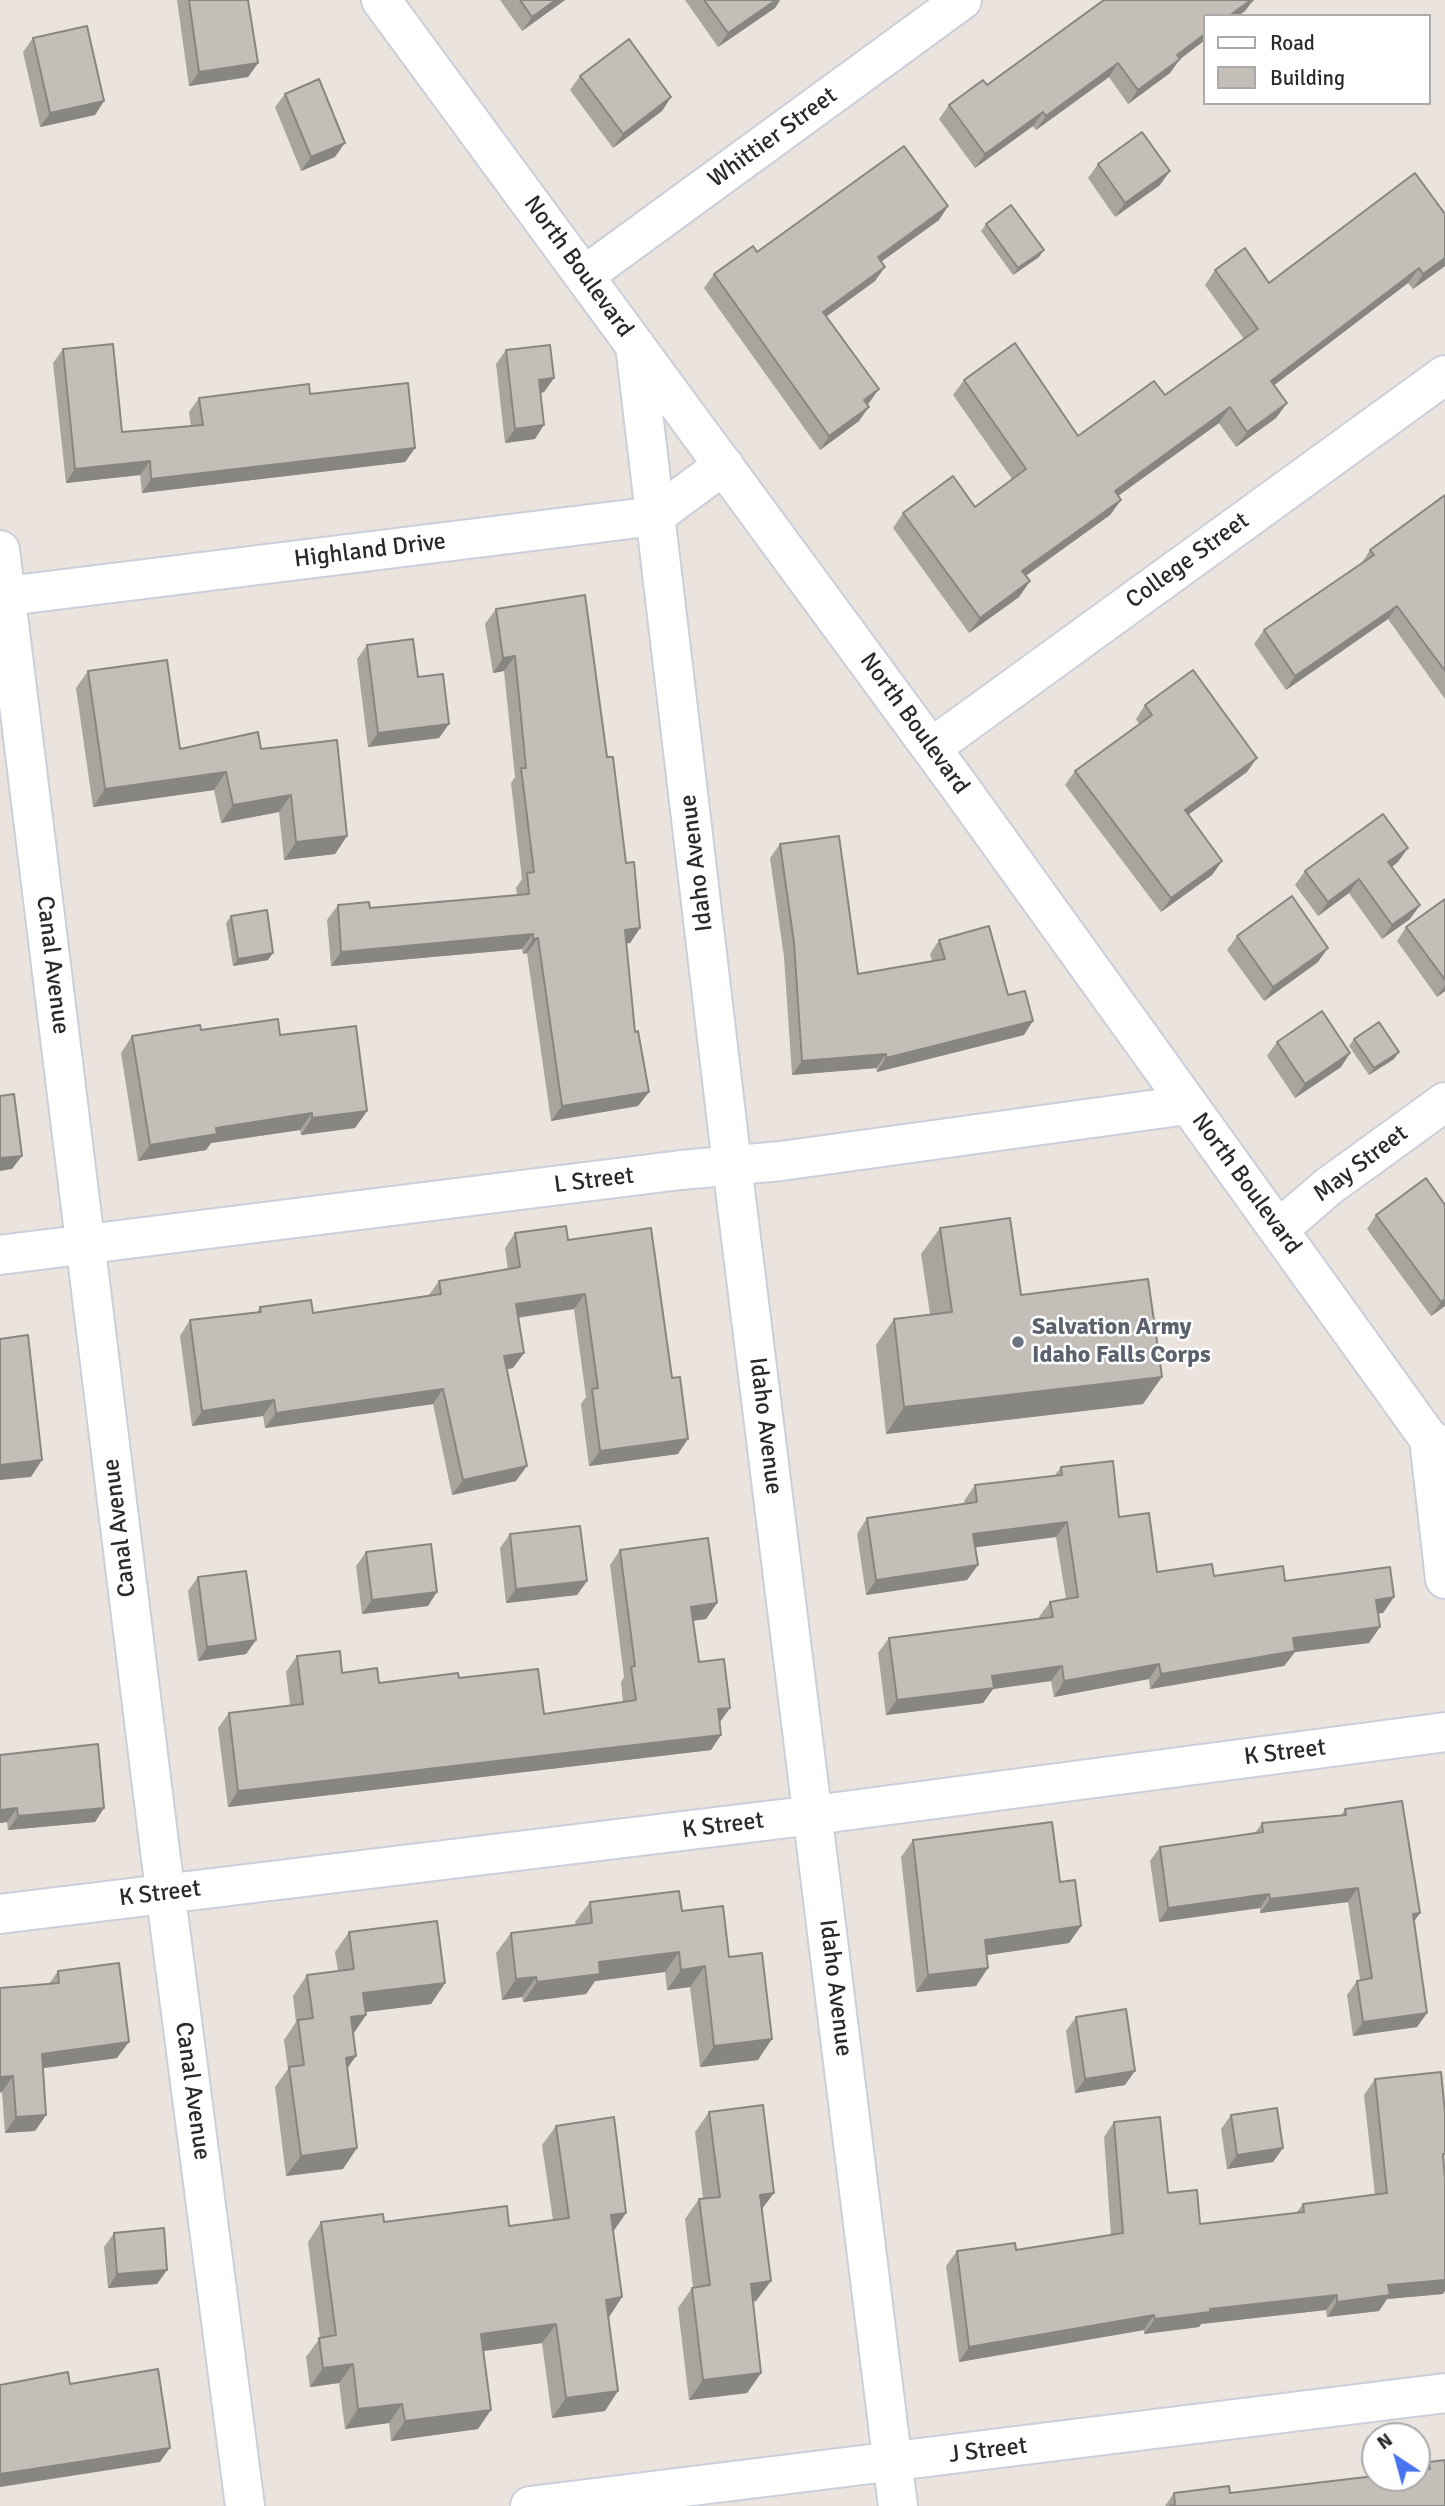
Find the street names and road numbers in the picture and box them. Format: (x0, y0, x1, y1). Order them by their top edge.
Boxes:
street label: Whittier Street (703, 82, 843, 194)
street label: North Boulevard (517, 191, 639, 343)
street label: College Street (1121, 507, 1255, 615)
street label: Highland Drive (293, 527, 447, 575)
street label: North Boulevard (853, 648, 975, 800)
street label: Idaho Avenue (674, 793, 720, 933)
street label: Canal Avenue (29, 894, 75, 1036)
street label: North Boulevard (1185, 1108, 1307, 1260)
street label: May Street (1308, 1119, 1414, 1209)
street label: L Street (552, 1162, 636, 1200)
street label: Idaho Avenue (742, 1356, 788, 1496)
street label: Canal Avenue (97, 1457, 143, 1599)
street label: K Street (1242, 1734, 1328, 1772)
street label: K Street (680, 1807, 766, 1845)
street label: K Street (117, 1875, 203, 1913)
street label: Idaho Avenue (812, 1918, 858, 2058)
street label: Canal Avenue (168, 2020, 216, 2162)
street label: J Street (947, 2432, 1029, 2470)

